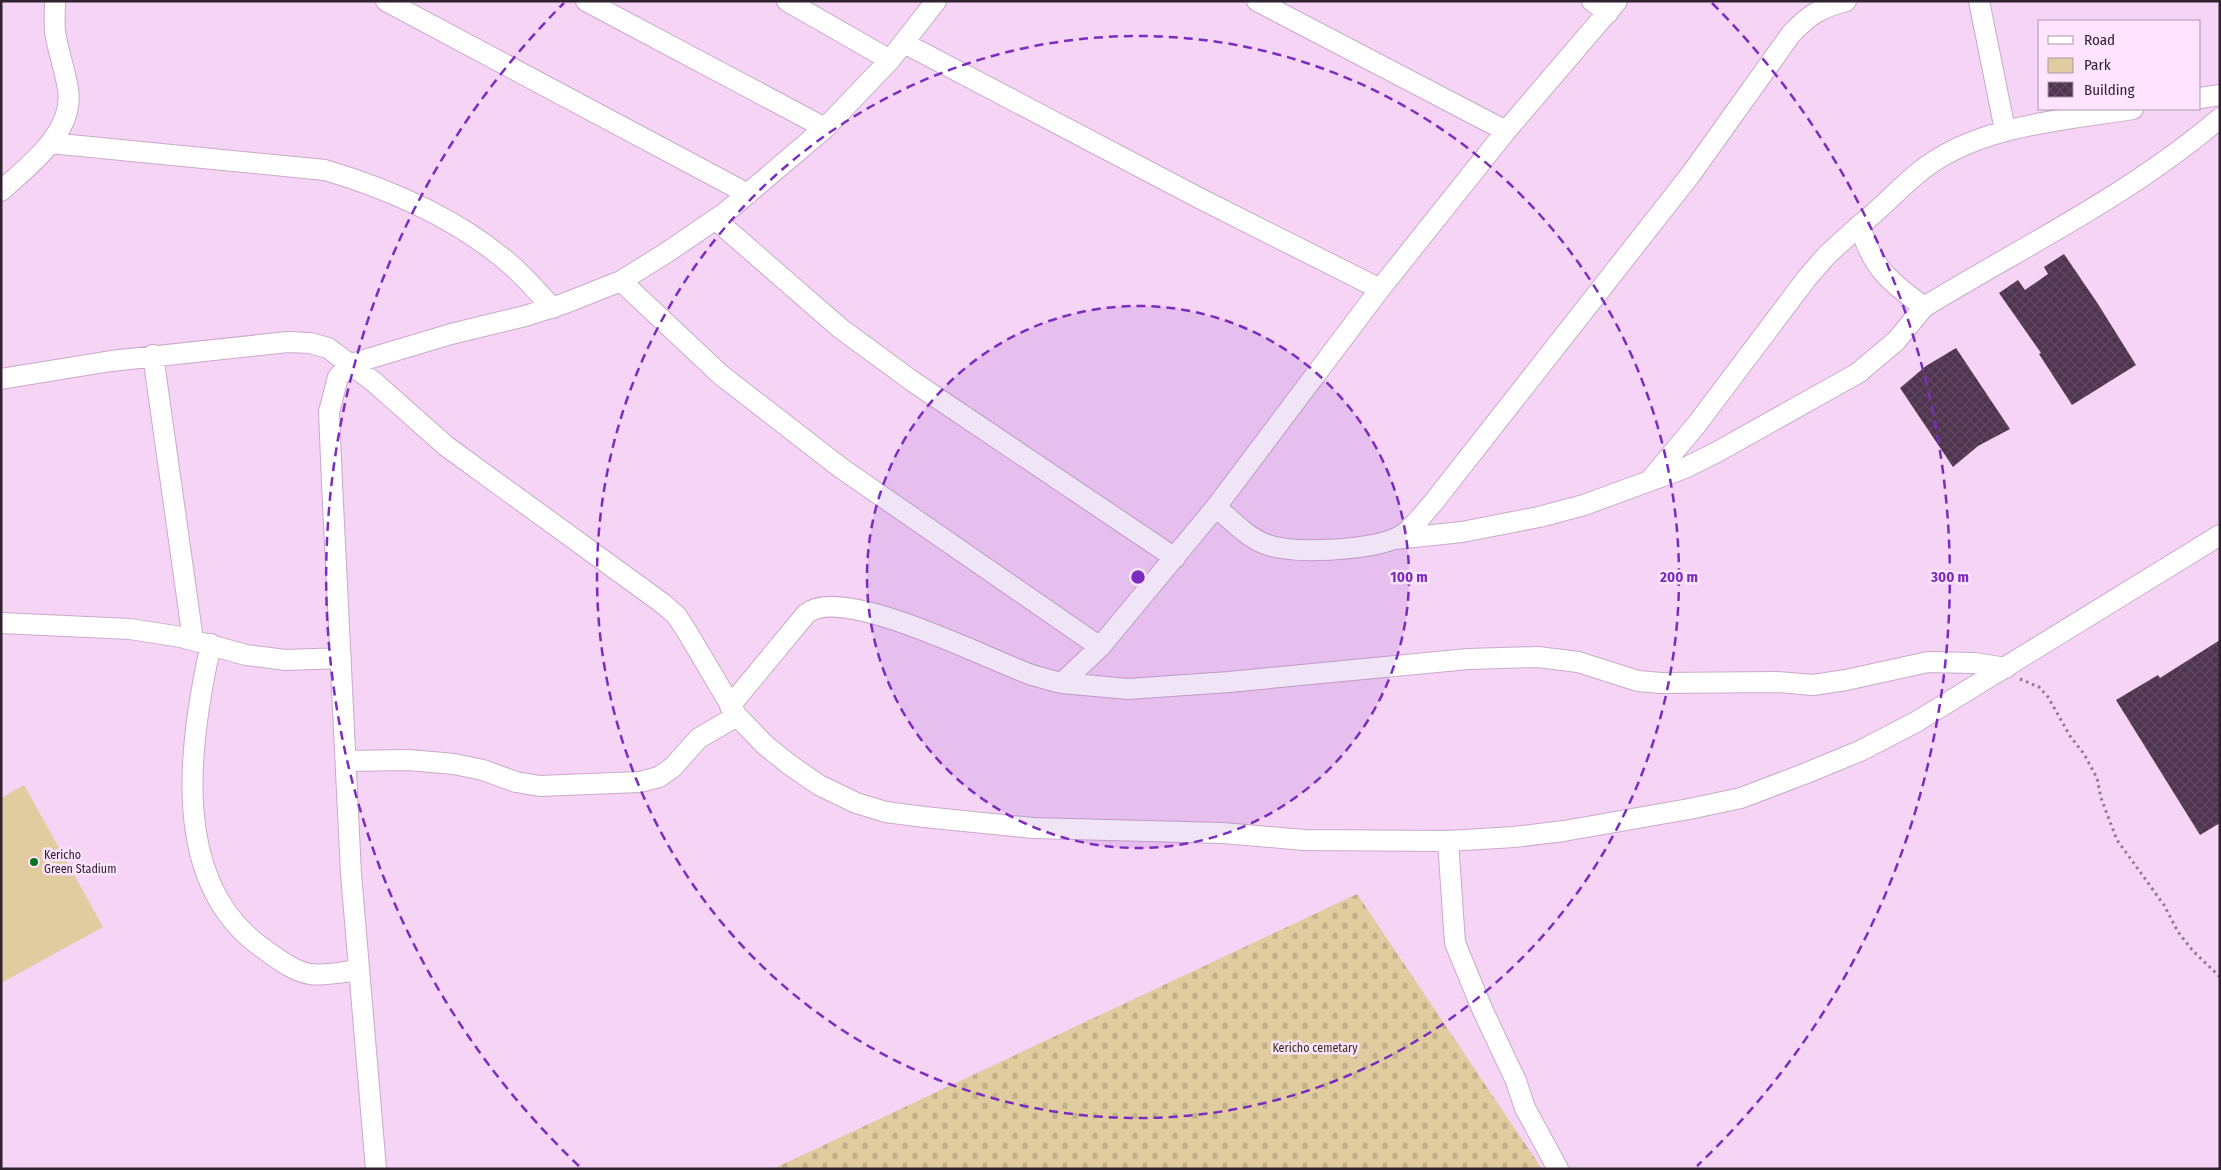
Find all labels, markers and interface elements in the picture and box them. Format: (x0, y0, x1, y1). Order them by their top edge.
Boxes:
legend (2038, 20, 2201, 110)
text: Road (2084, 31, 2115, 49)
text: Park (2084, 56, 2111, 74)
text: Building (2084, 81, 2135, 99)
centre of rings (1129, 568, 1147, 586)
text: 100 m (1390, 568, 1428, 586)
text: 200 m (1659, 568, 1698, 586)
text: 300 m (1930, 568, 1969, 586)
place label: Kericho Green Stadium (44, 848, 116, 876)
marker: Kericho Green Stadium (28, 856, 40, 868)
park label: Kericho cemetary (1272, 1041, 1358, 1055)

